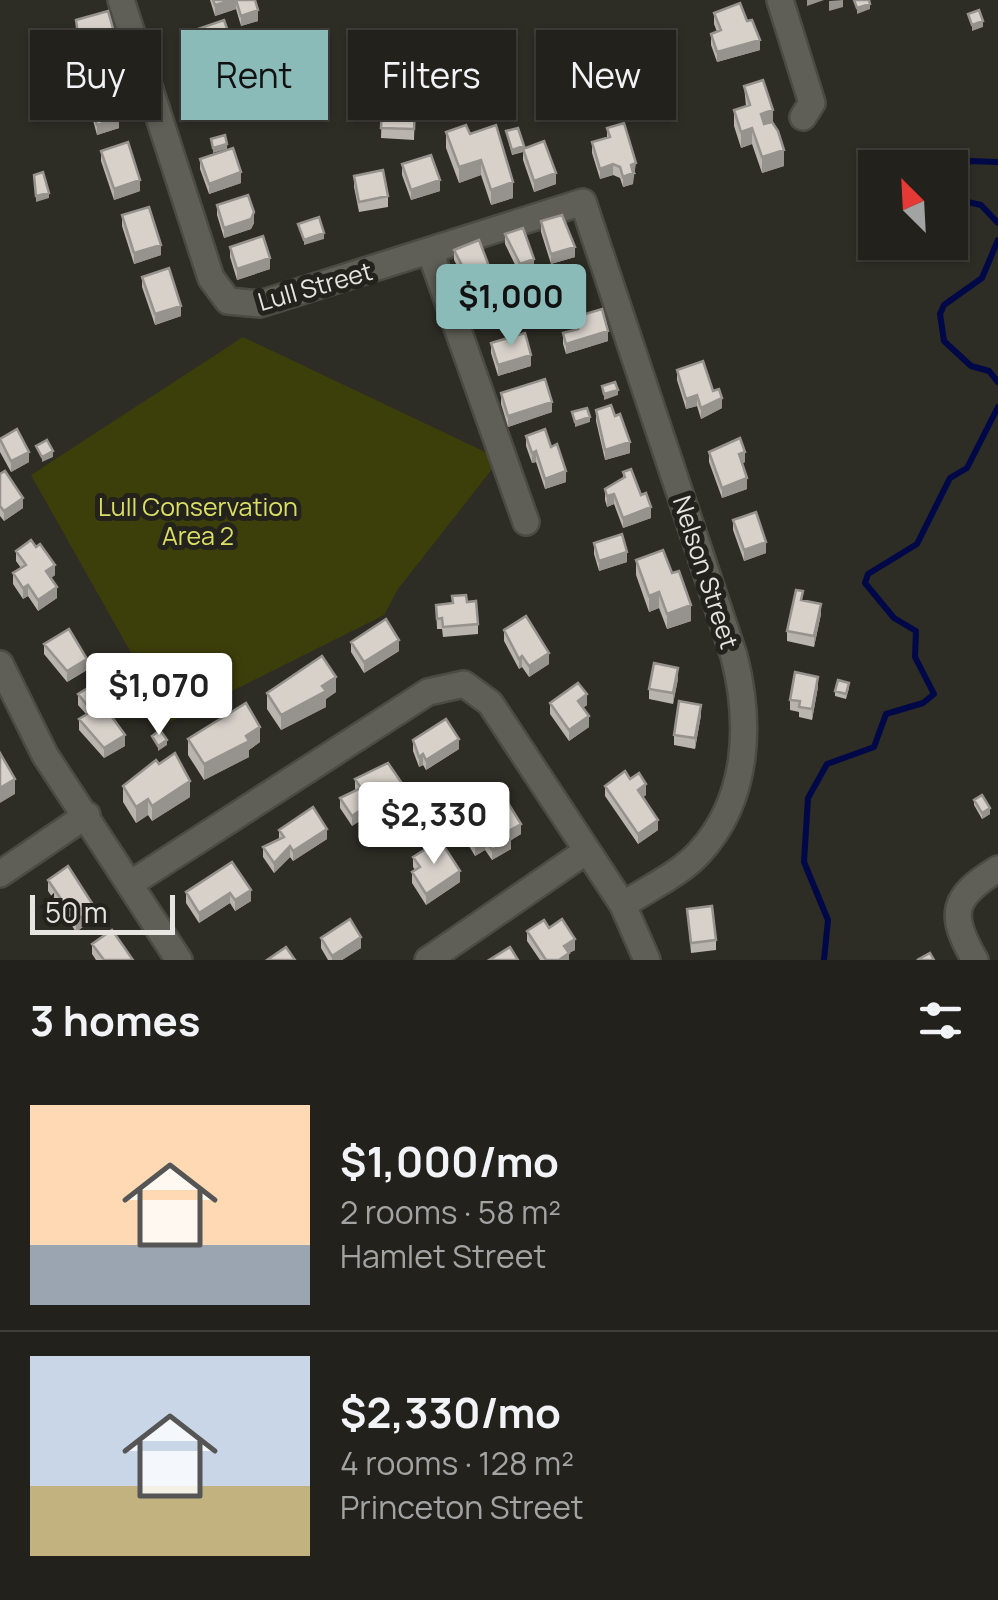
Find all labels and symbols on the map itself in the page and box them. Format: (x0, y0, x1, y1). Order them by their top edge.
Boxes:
north arrow (858, 150, 968, 260)
street label: Lull Street (254, 253, 376, 319)
pin: $1,000 (430, 264, 592, 349)
park label: Lull Conservation Area 2 (98, 489, 298, 553)
street label: Nelson Street (665, 491, 747, 653)
pin: $1,070 (78, 653, 240, 738)
pin: $2,330 (353, 782, 515, 867)
scale bar (30, 890, 175, 934)

